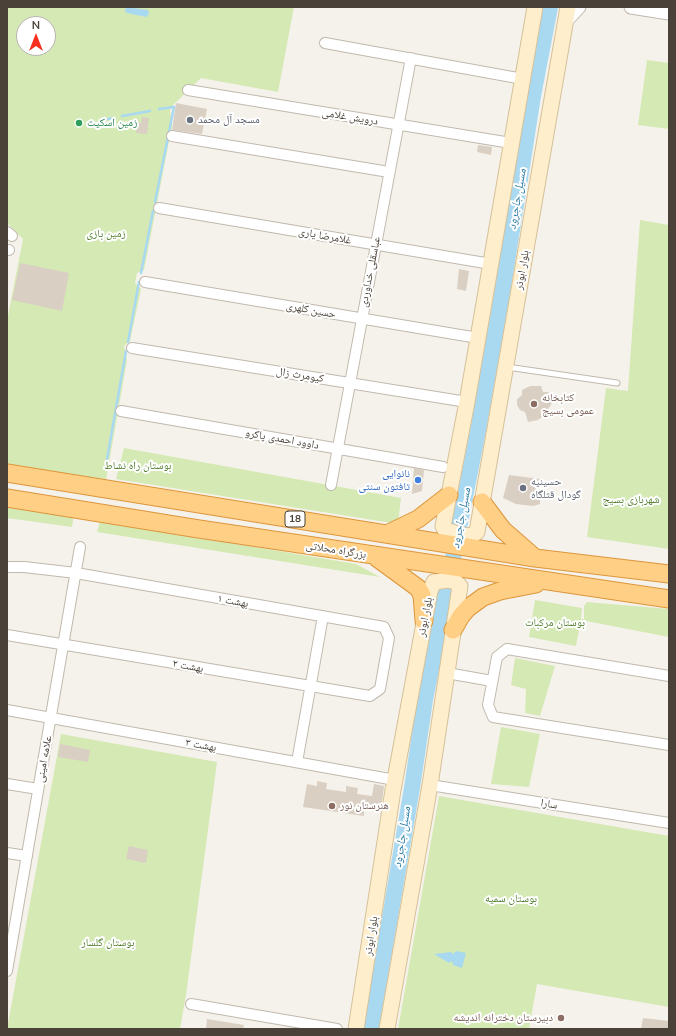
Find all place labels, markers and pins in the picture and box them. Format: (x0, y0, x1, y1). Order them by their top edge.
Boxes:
place label: مسجد آل محمد (198, 113, 260, 127)
marker: مسجد آل محمد (185, 115, 195, 125)
place label: زمین اسکیت (87, 116, 137, 130)
marker: زمین اسکیت (74, 118, 84, 128)
place label: کتابخانه عمومی بسیج (542, 391, 594, 417)
marker: کتابخانه عمومی بسیج (529, 399, 539, 409)
place label: نانوایی تافتون سنتی (358, 467, 410, 493)
marker: نانوایی تافتون سنتی (413, 475, 423, 485)
place label: حسینیه گودال قتلگاه (531, 475, 581, 501)
marker: حسینیه گودال قتلگاه (518, 483, 528, 493)
place label: هنرستان نور (340, 799, 389, 813)
marker: هنرستان نور (327, 801, 337, 811)
place label: دبیرستان دخترانه اندیشه (453, 1011, 553, 1025)
marker: دبیرستان دخترانه اندیشه (556, 1013, 566, 1023)

